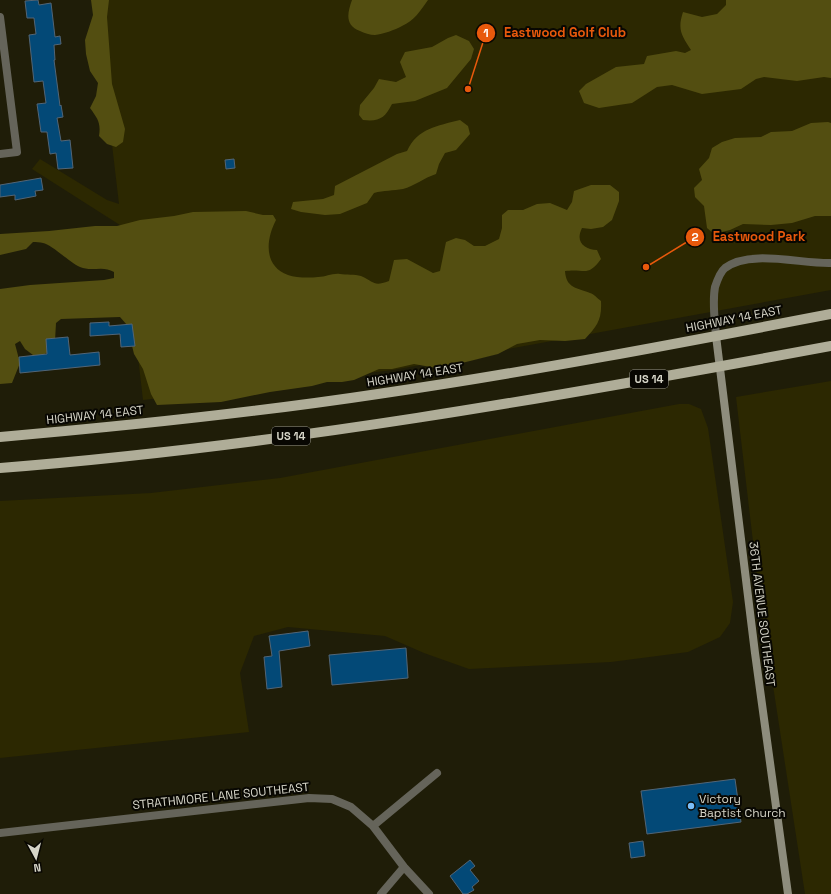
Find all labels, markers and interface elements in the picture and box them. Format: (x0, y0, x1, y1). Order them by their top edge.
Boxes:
callout: Eastwood Golf Club (476, 20, 634, 45)
text: Eastwood Golf Club (504, 24, 626, 41)
text: 1 (483, 25, 489, 41)
callout: Eastwood Park (685, 224, 814, 249)
text: Eastwood Park (713, 228, 806, 245)
text: 2 (691, 229, 699, 245)
street label: HIGHWAY 14 EAST (685, 302, 783, 336)
street label: HIGHWAY 14 EAST (366, 359, 464, 391)
road number: US 14 (630, 370, 668, 388)
street label: HIGHWAY 14 EAST (46, 402, 144, 428)
road number: US 14 (272, 427, 310, 445)
street label: 36TH AVENUE SOUTHEAST (745, 541, 779, 687)
street label: STRATHMORE LANE SOUTHEAST (132, 779, 310, 813)
place label: Victory Baptist Church (699, 791, 786, 821)
marker: Victory Baptist Church (686, 801, 696, 811)
north arrow (16, 838, 56, 878)
text: N (33, 861, 42, 875)

